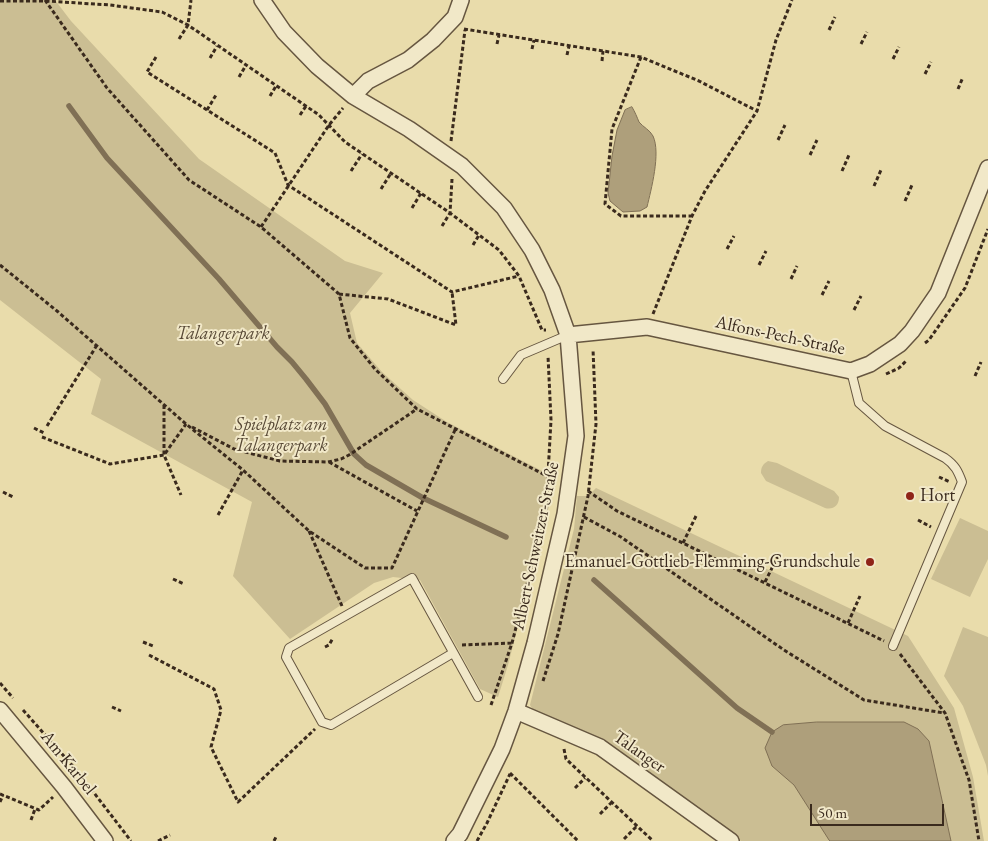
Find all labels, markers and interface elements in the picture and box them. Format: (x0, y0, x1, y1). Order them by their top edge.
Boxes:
street label: Alfons-Pech-Straße (713, 312, 847, 360)
park label: Talangerpark (176, 323, 270, 345)
park label: Spielplatz am Talangerpark (234, 414, 328, 456)
street label: Albert-Schweitzer-Straße (508, 460, 564, 632)
place label: Hort (920, 485, 955, 507)
marker: Hort (904, 490, 916, 502)
place label: Emanuel-Gottlieb-Flemming-Grundschule (564, 551, 860, 573)
marker: Emanuel-Gottlieb-Flemming-Grundschule (864, 556, 876, 568)
street label: Talanger (609, 726, 669, 778)
street label: Am Karbel (36, 727, 100, 799)
scale bar (813, 794, 947, 826)
text: 50 m (818, 803, 847, 822)

